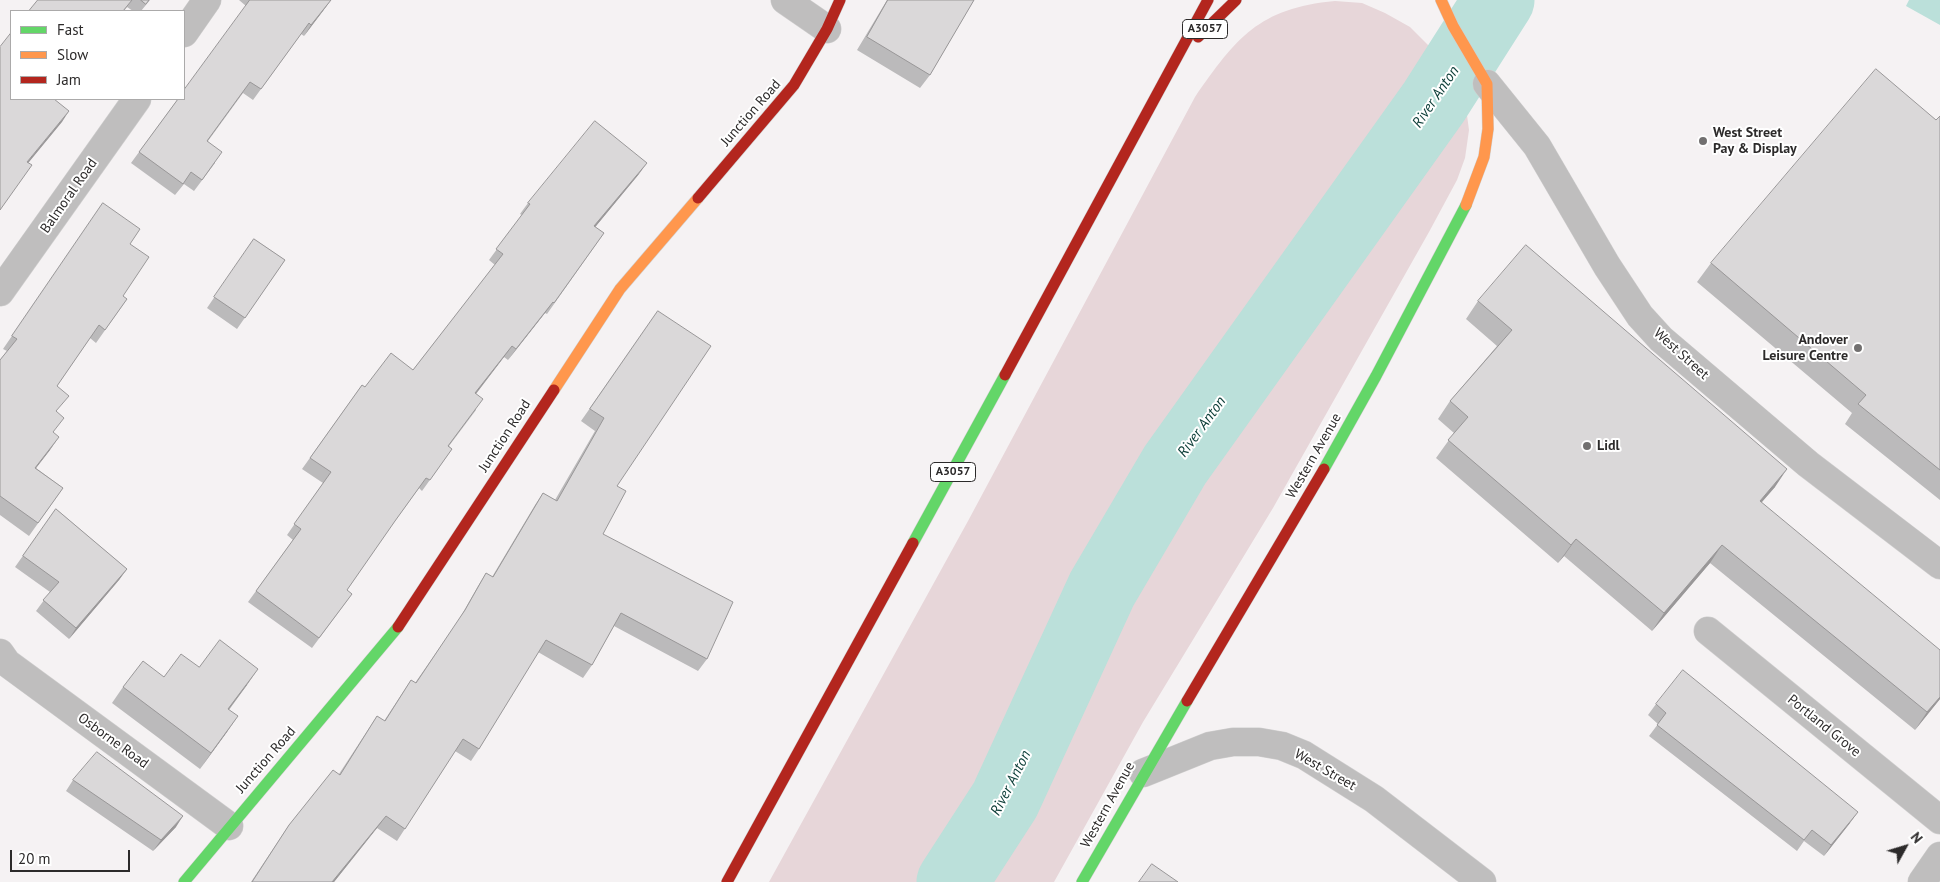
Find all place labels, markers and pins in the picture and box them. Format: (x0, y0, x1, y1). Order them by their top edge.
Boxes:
place label: West Street Pay & Display (1713, 125, 1797, 158)
marker: West Street Pay & Display (1697, 135, 1709, 147)
place label: Andover Leisure Centre (1762, 332, 1848, 364)
marker: Andover Leisure Centre (1852, 342, 1864, 354)
place label: Lidl (1597, 438, 1620, 454)
marker: Lidl (1581, 440, 1593, 452)

